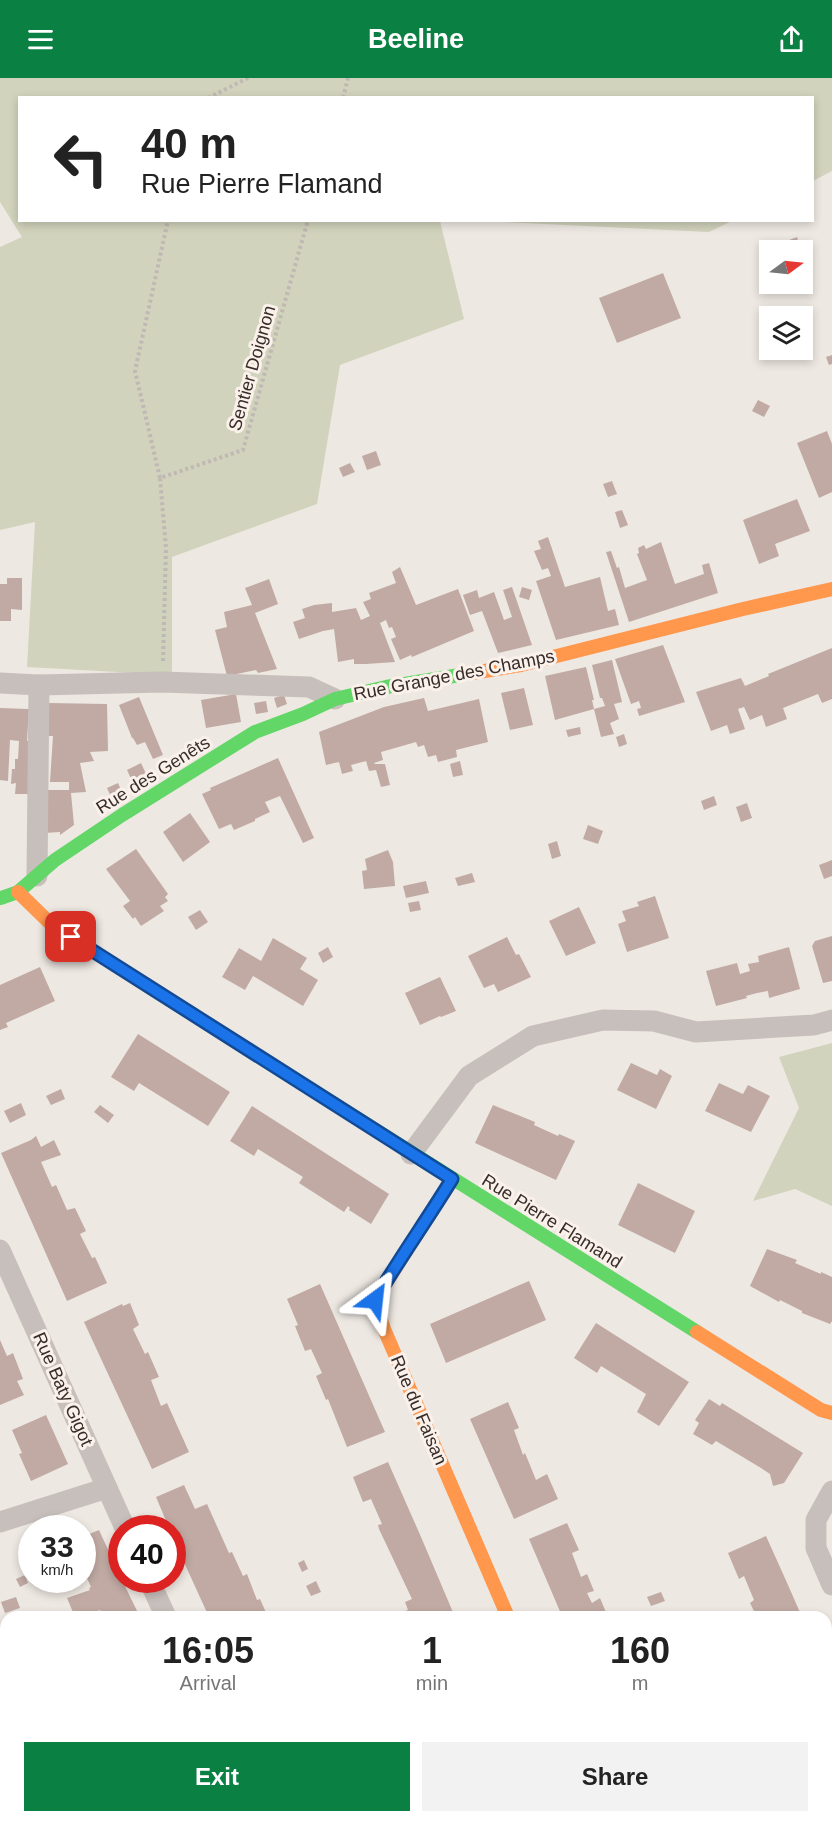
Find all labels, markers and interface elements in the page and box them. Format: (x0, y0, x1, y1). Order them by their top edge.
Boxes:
icon: menu (24, 23, 57, 56)
icon: share (775, 23, 808, 56)
text: Beeline (368, 24, 464, 54)
icon: left (42, 120, 120, 198)
text: 40 m (141, 120, 237, 167)
text: Rue Pierre Flamand (141, 169, 383, 199)
north arrow (759, 240, 813, 294)
map controls (759, 240, 813, 360)
street label: Sentier Doignon (225, 303, 279, 433)
button: layers (759, 306, 813, 360)
street label: Rue Grange des Champs (352, 646, 556, 704)
street label: Rue des Genêts (93, 732, 213, 818)
pin (45, 911, 96, 962)
icon: arrive (54, 920, 87, 953)
street label: Rue Pierre Flamand (478, 1170, 626, 1272)
position arrow (343, 1268, 407, 1332)
street label: Rue Baty Gigot (29, 1329, 97, 1449)
street label: Rue du Faisan (387, 1352, 451, 1468)
speed limit sign: 40 (108, 1515, 186, 1593)
text: 33 (40, 1530, 74, 1563)
text: km/h (41, 1561, 73, 1578)
text: 16:05 (162, 1630, 254, 1671)
text: 1 (422, 1630, 442, 1671)
text: 160 (610, 1630, 670, 1671)
text: Arrival (180, 1672, 236, 1694)
text: min (416, 1672, 448, 1694)
text: m (632, 1672, 648, 1694)
button: Exit (24, 1742, 410, 1811)
button: Share (422, 1742, 808, 1811)

